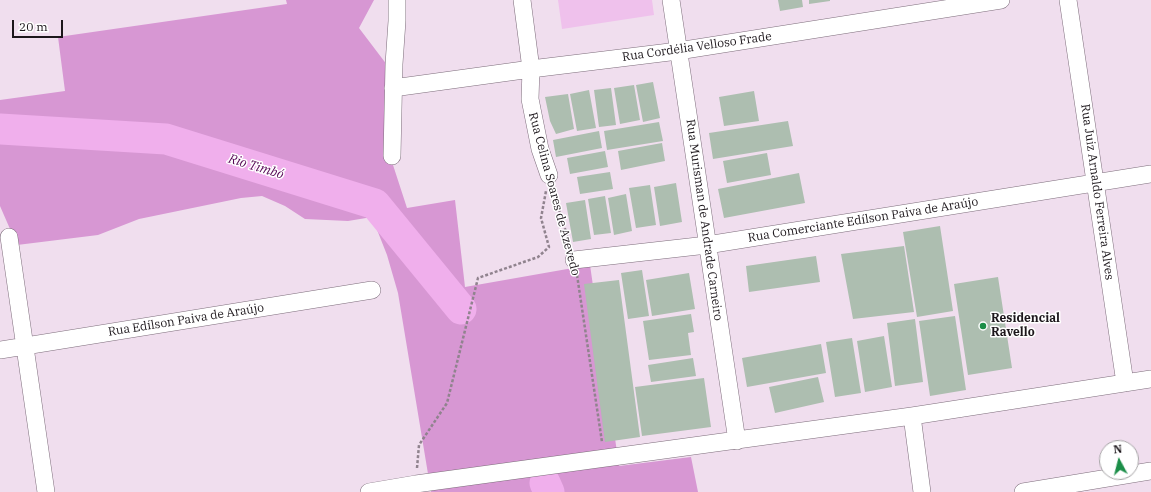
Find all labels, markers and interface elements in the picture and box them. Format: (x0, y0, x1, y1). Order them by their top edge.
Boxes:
scale bar (14, 12, 65, 38)
text: 20 m (19, 19, 48, 34)
street label: Rua Cordélia Velloso Frade (621, 29, 773, 65)
street label: Rua Juiz Arnaldo Ferreira Alves (1078, 103, 1116, 281)
street label: Rua Celina Soares de Azevedo (525, 111, 583, 277)
street label: Rua Murisman de Andrade Carneiro (683, 118, 725, 322)
water label: Rio Timbó (226, 151, 286, 183)
street label: Rua Comerciante Edílson Paiva de Araújo (747, 195, 979, 245)
street label: Rua Edílson Paiva de Araújo (107, 301, 265, 339)
place label: Residencial Ravello (991, 312, 1060, 340)
marker: Residencial Ravello (978, 321, 988, 331)
north arrow (1099, 440, 1139, 480)
text: N (1112, 442, 1123, 457)

